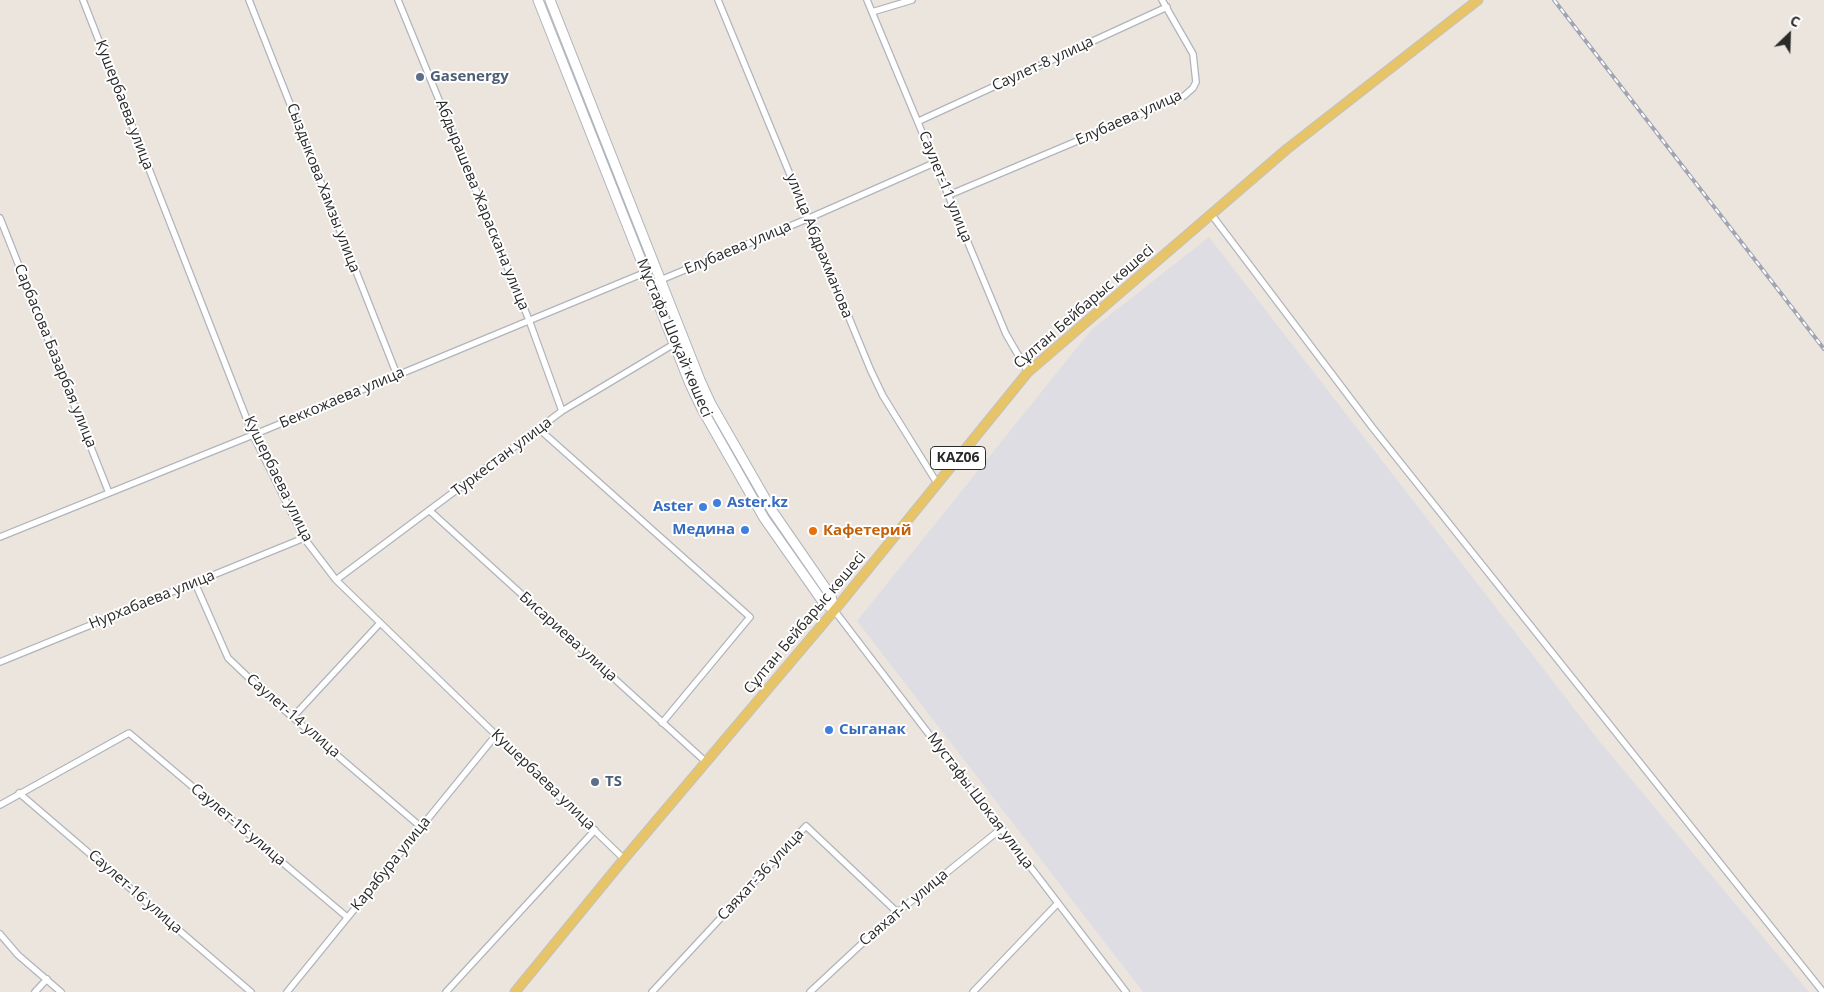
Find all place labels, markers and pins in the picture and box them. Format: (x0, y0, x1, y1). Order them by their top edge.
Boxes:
place label: Gasenergy (430, 68, 509, 86)
marker: Gasenergy (414, 71, 426, 83)
place label: Aster.kz (727, 494, 788, 512)
marker: Aster.kz (711, 497, 723, 509)
place label: Aster (653, 498, 693, 516)
marker: Aster (697, 501, 709, 513)
place label: Медина (672, 521, 735, 539)
place label: Кафетерий (823, 522, 911, 540)
marker: Медина (739, 524, 751, 536)
marker: Кафетерий (807, 525, 819, 537)
place label: Сыганак (839, 721, 906, 739)
marker: Сыганак (823, 724, 835, 736)
place label: TS (605, 773, 622, 791)
marker: TS (589, 776, 601, 788)

